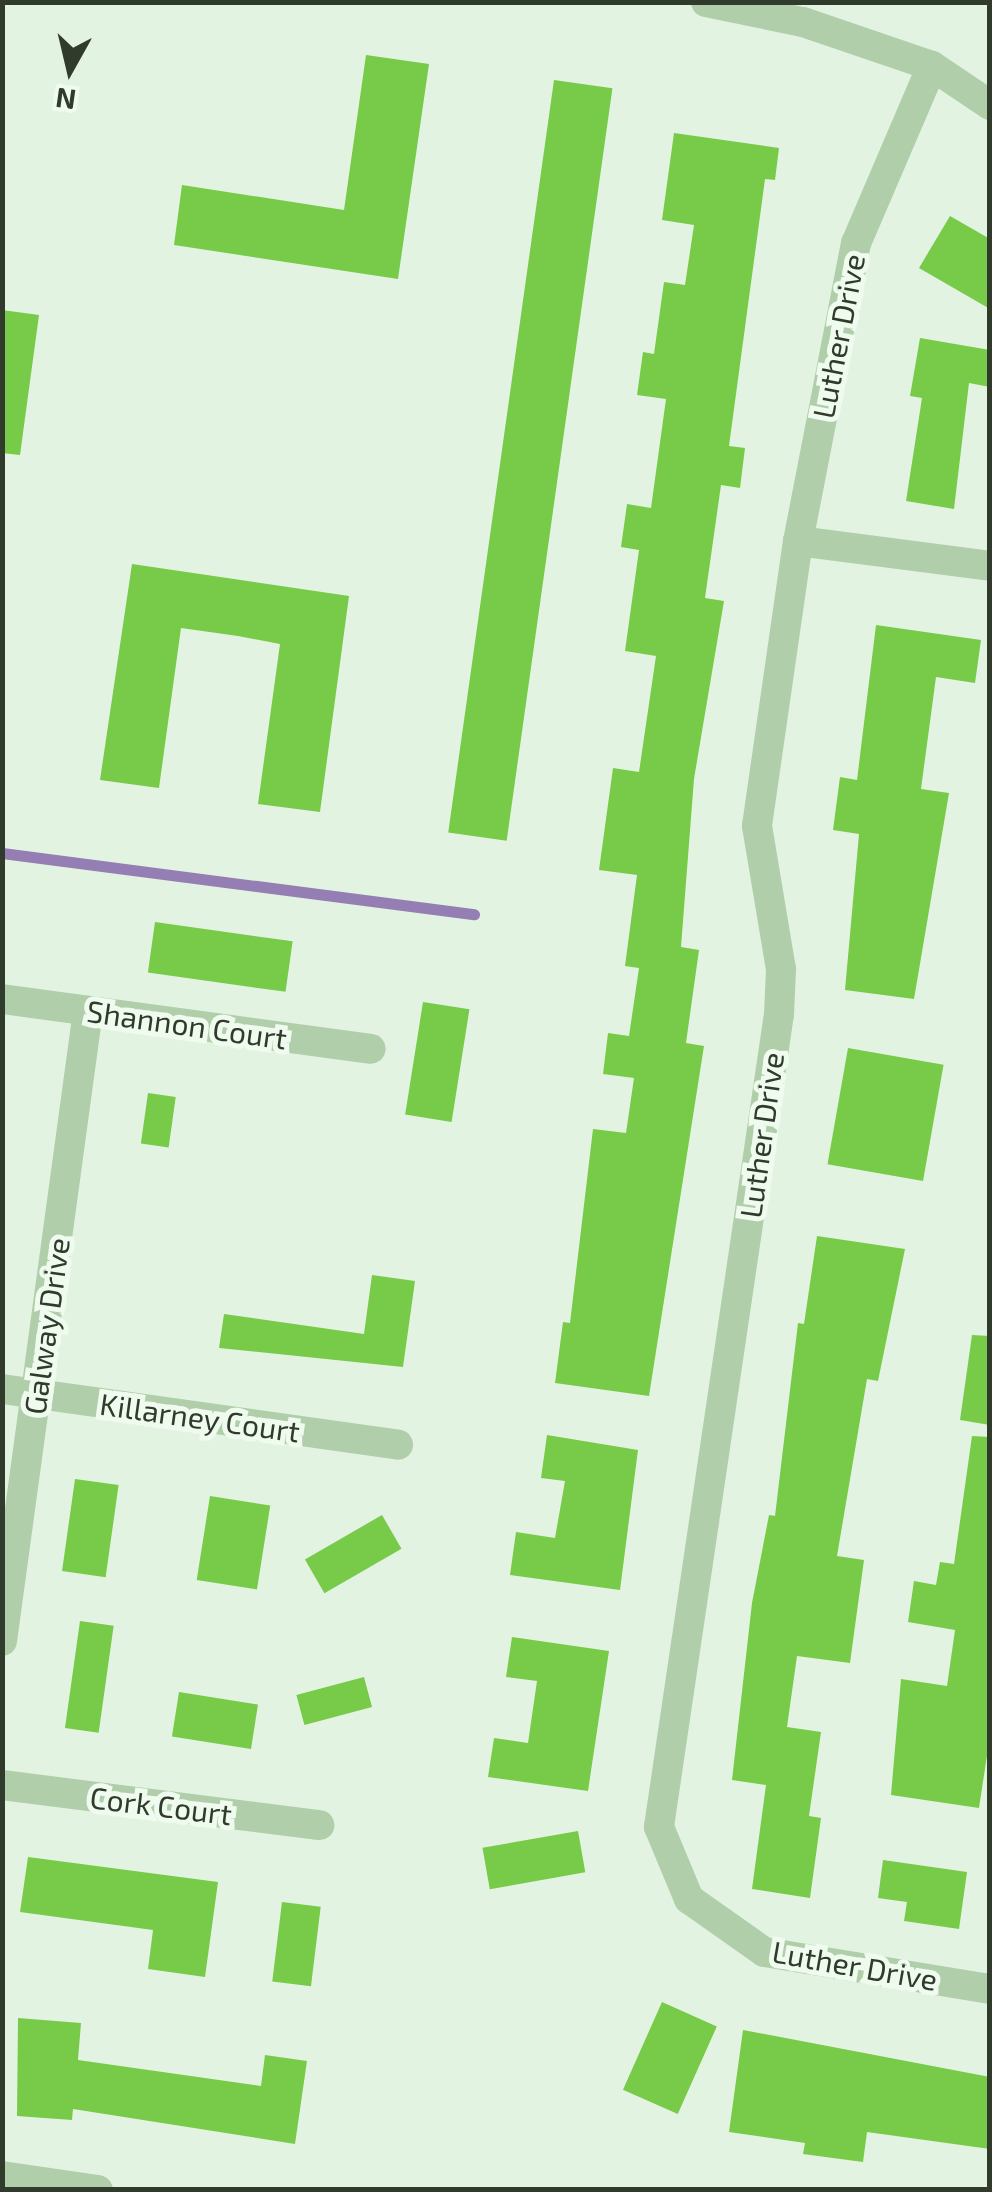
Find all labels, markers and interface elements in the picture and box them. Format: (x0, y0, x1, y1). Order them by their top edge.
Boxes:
north arrow (20, 20, 120, 120)
text: N (53, 81, 78, 118)
street label: Luther Drive (804, 250, 872, 422)
street label: Shannon Court (85, 992, 289, 1056)
street label: Luther Drive (732, 1050, 790, 1220)
street label: Galway Drive (16, 1235, 76, 1417)
street label: Killarney Court (97, 1385, 303, 1449)
street label: Cork Court (88, 1778, 234, 1832)
street label: Luther Drive (769, 1933, 941, 1997)

